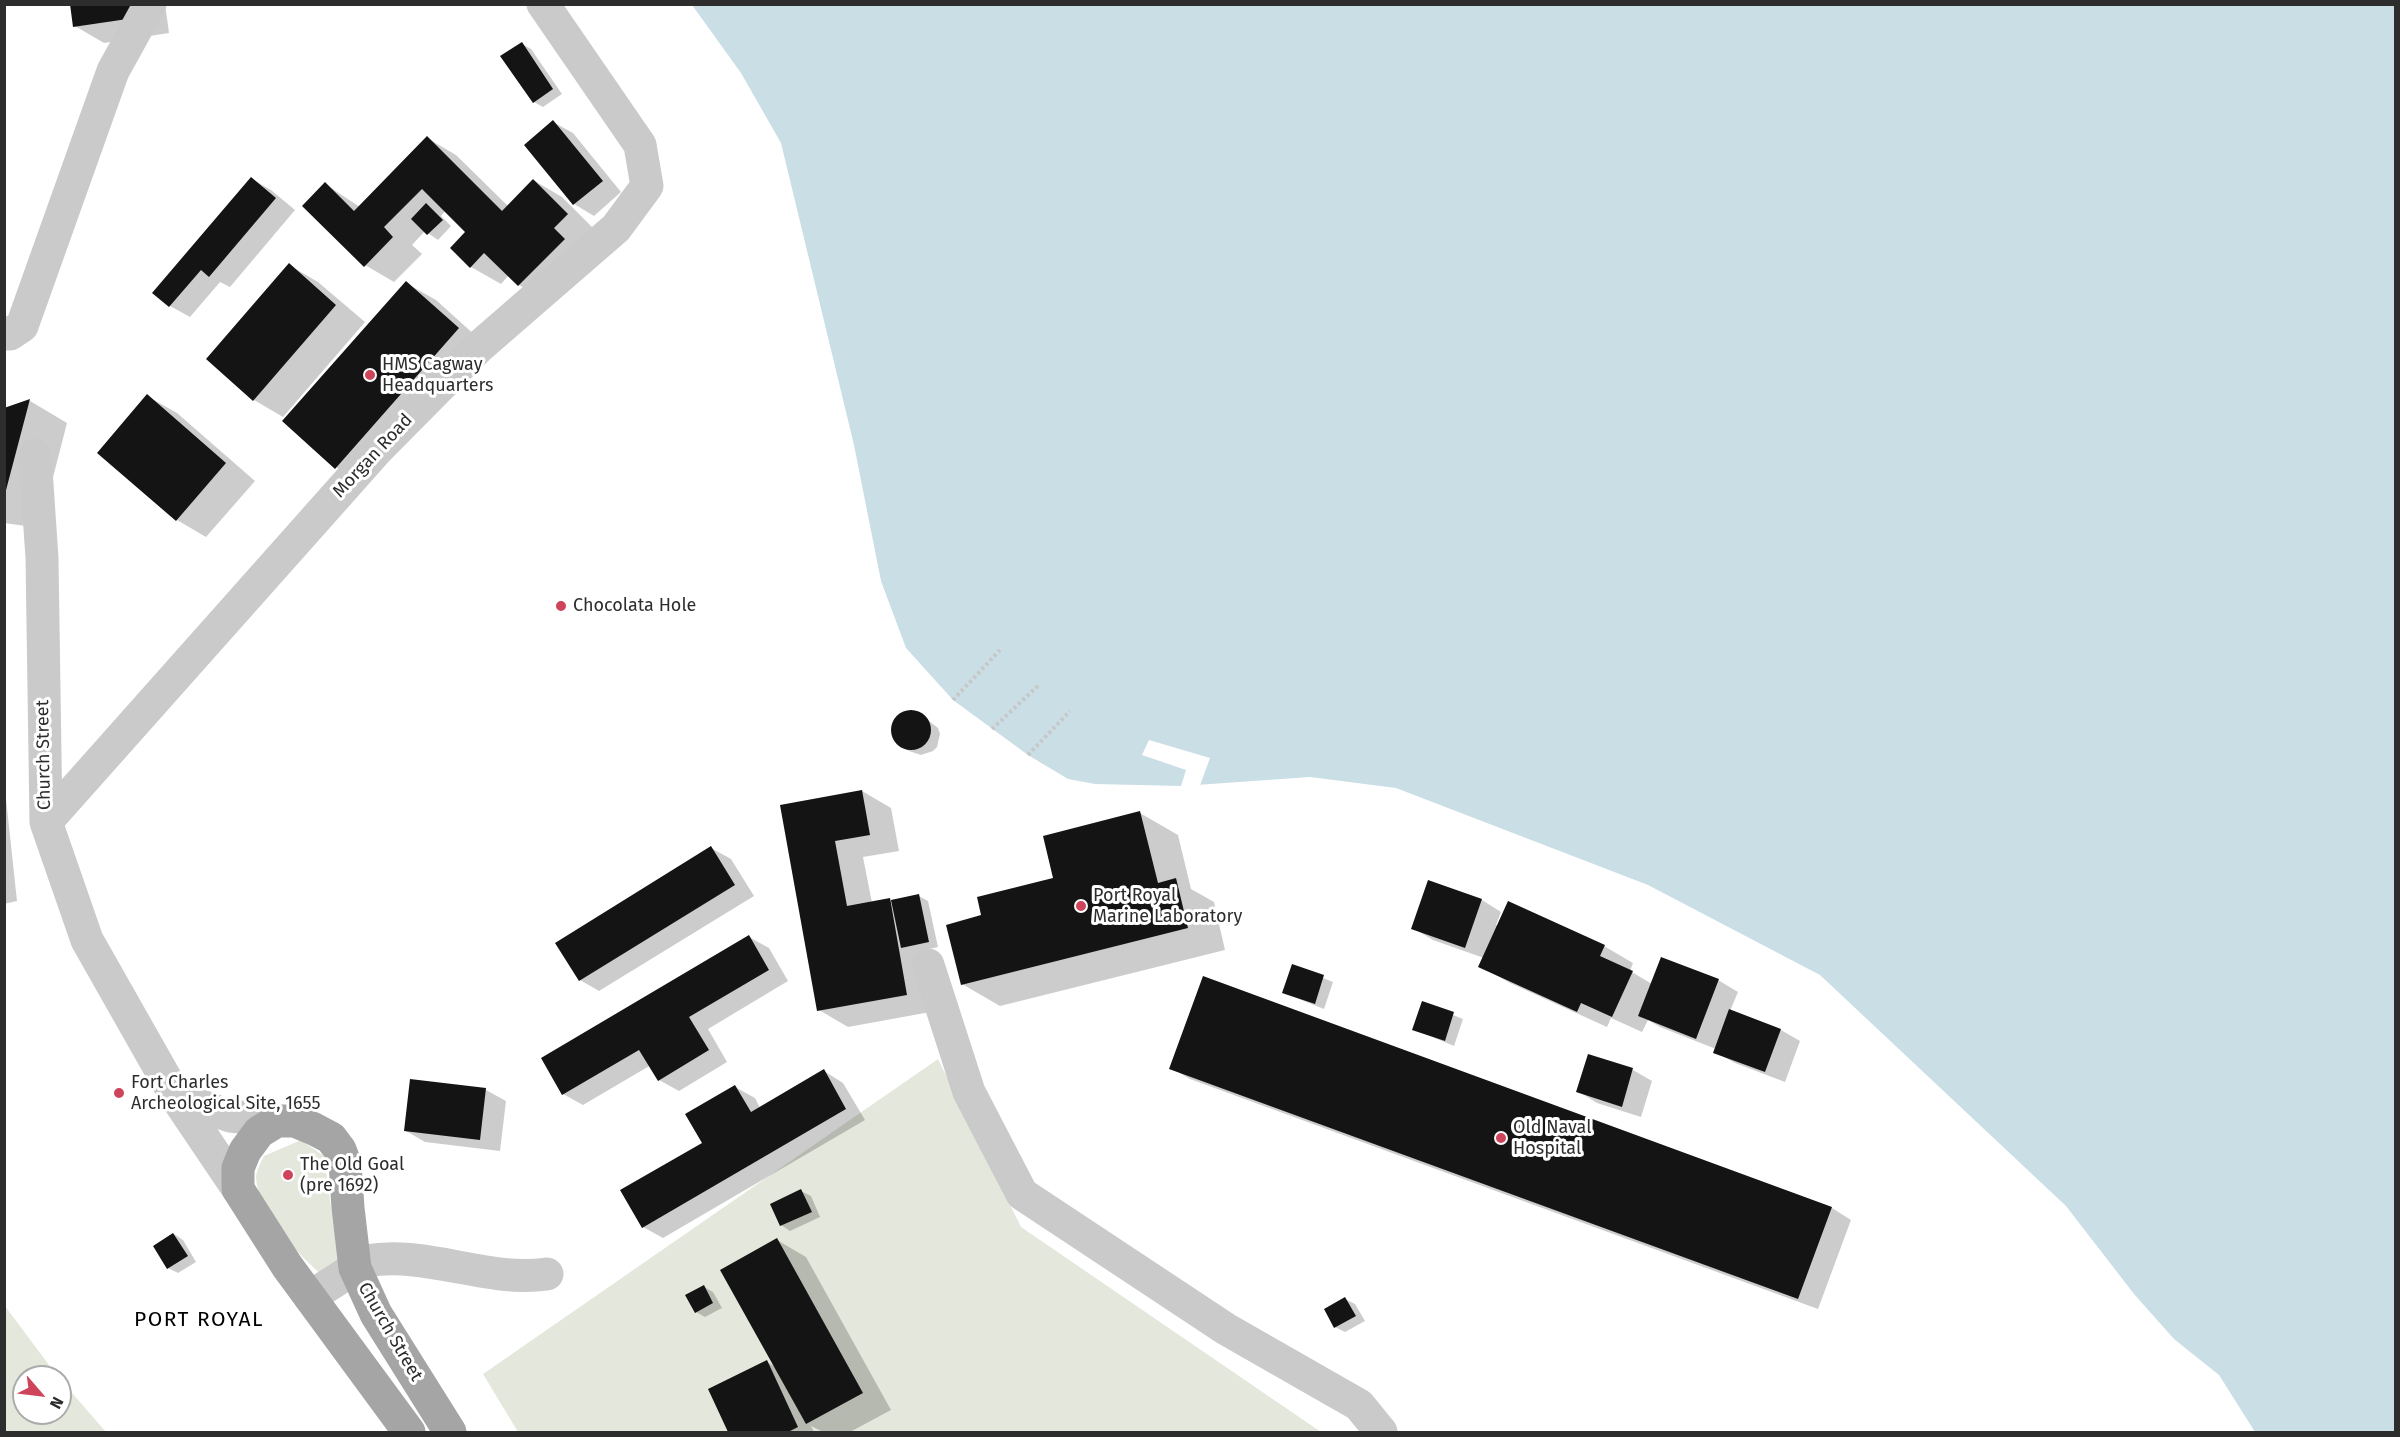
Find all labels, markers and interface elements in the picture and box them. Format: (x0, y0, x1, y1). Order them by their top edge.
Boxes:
place label: HMS Cagway Headquarters (382, 354, 494, 397)
marker: HMS Cagway Headquarters (363, 368, 377, 382)
street label: Morgan Road (329, 410, 417, 502)
place label: Chocolata Hole (573, 595, 696, 617)
marker: Chocolata Hole (554, 599, 568, 613)
street label: Church Street (32, 700, 56, 810)
place label: Port Royal Marine Laboratory (1093, 885, 1242, 928)
marker: Port Royal Marine Laboratory (1074, 899, 1088, 913)
place label: Fort Charles Archeological Site, 1655 (131, 1072, 320, 1114)
marker: Fort Charles Archeological Site, 1655 (112, 1086, 126, 1100)
place label: Old Naval Hospital (1513, 1117, 1591, 1160)
marker: Old Naval Hospital (1494, 1131, 1508, 1145)
place label: The Old Goal (pre 1692) (300, 1154, 404, 1196)
marker: The Old Goal (pre 1692) (281, 1168, 295, 1182)
street label: Church Street (353, 1279, 427, 1385)
district label: PORT ROYAL (134, 1307, 264, 1333)
north arrow (12, 1365, 72, 1425)
text: N (46, 1394, 67, 1412)

